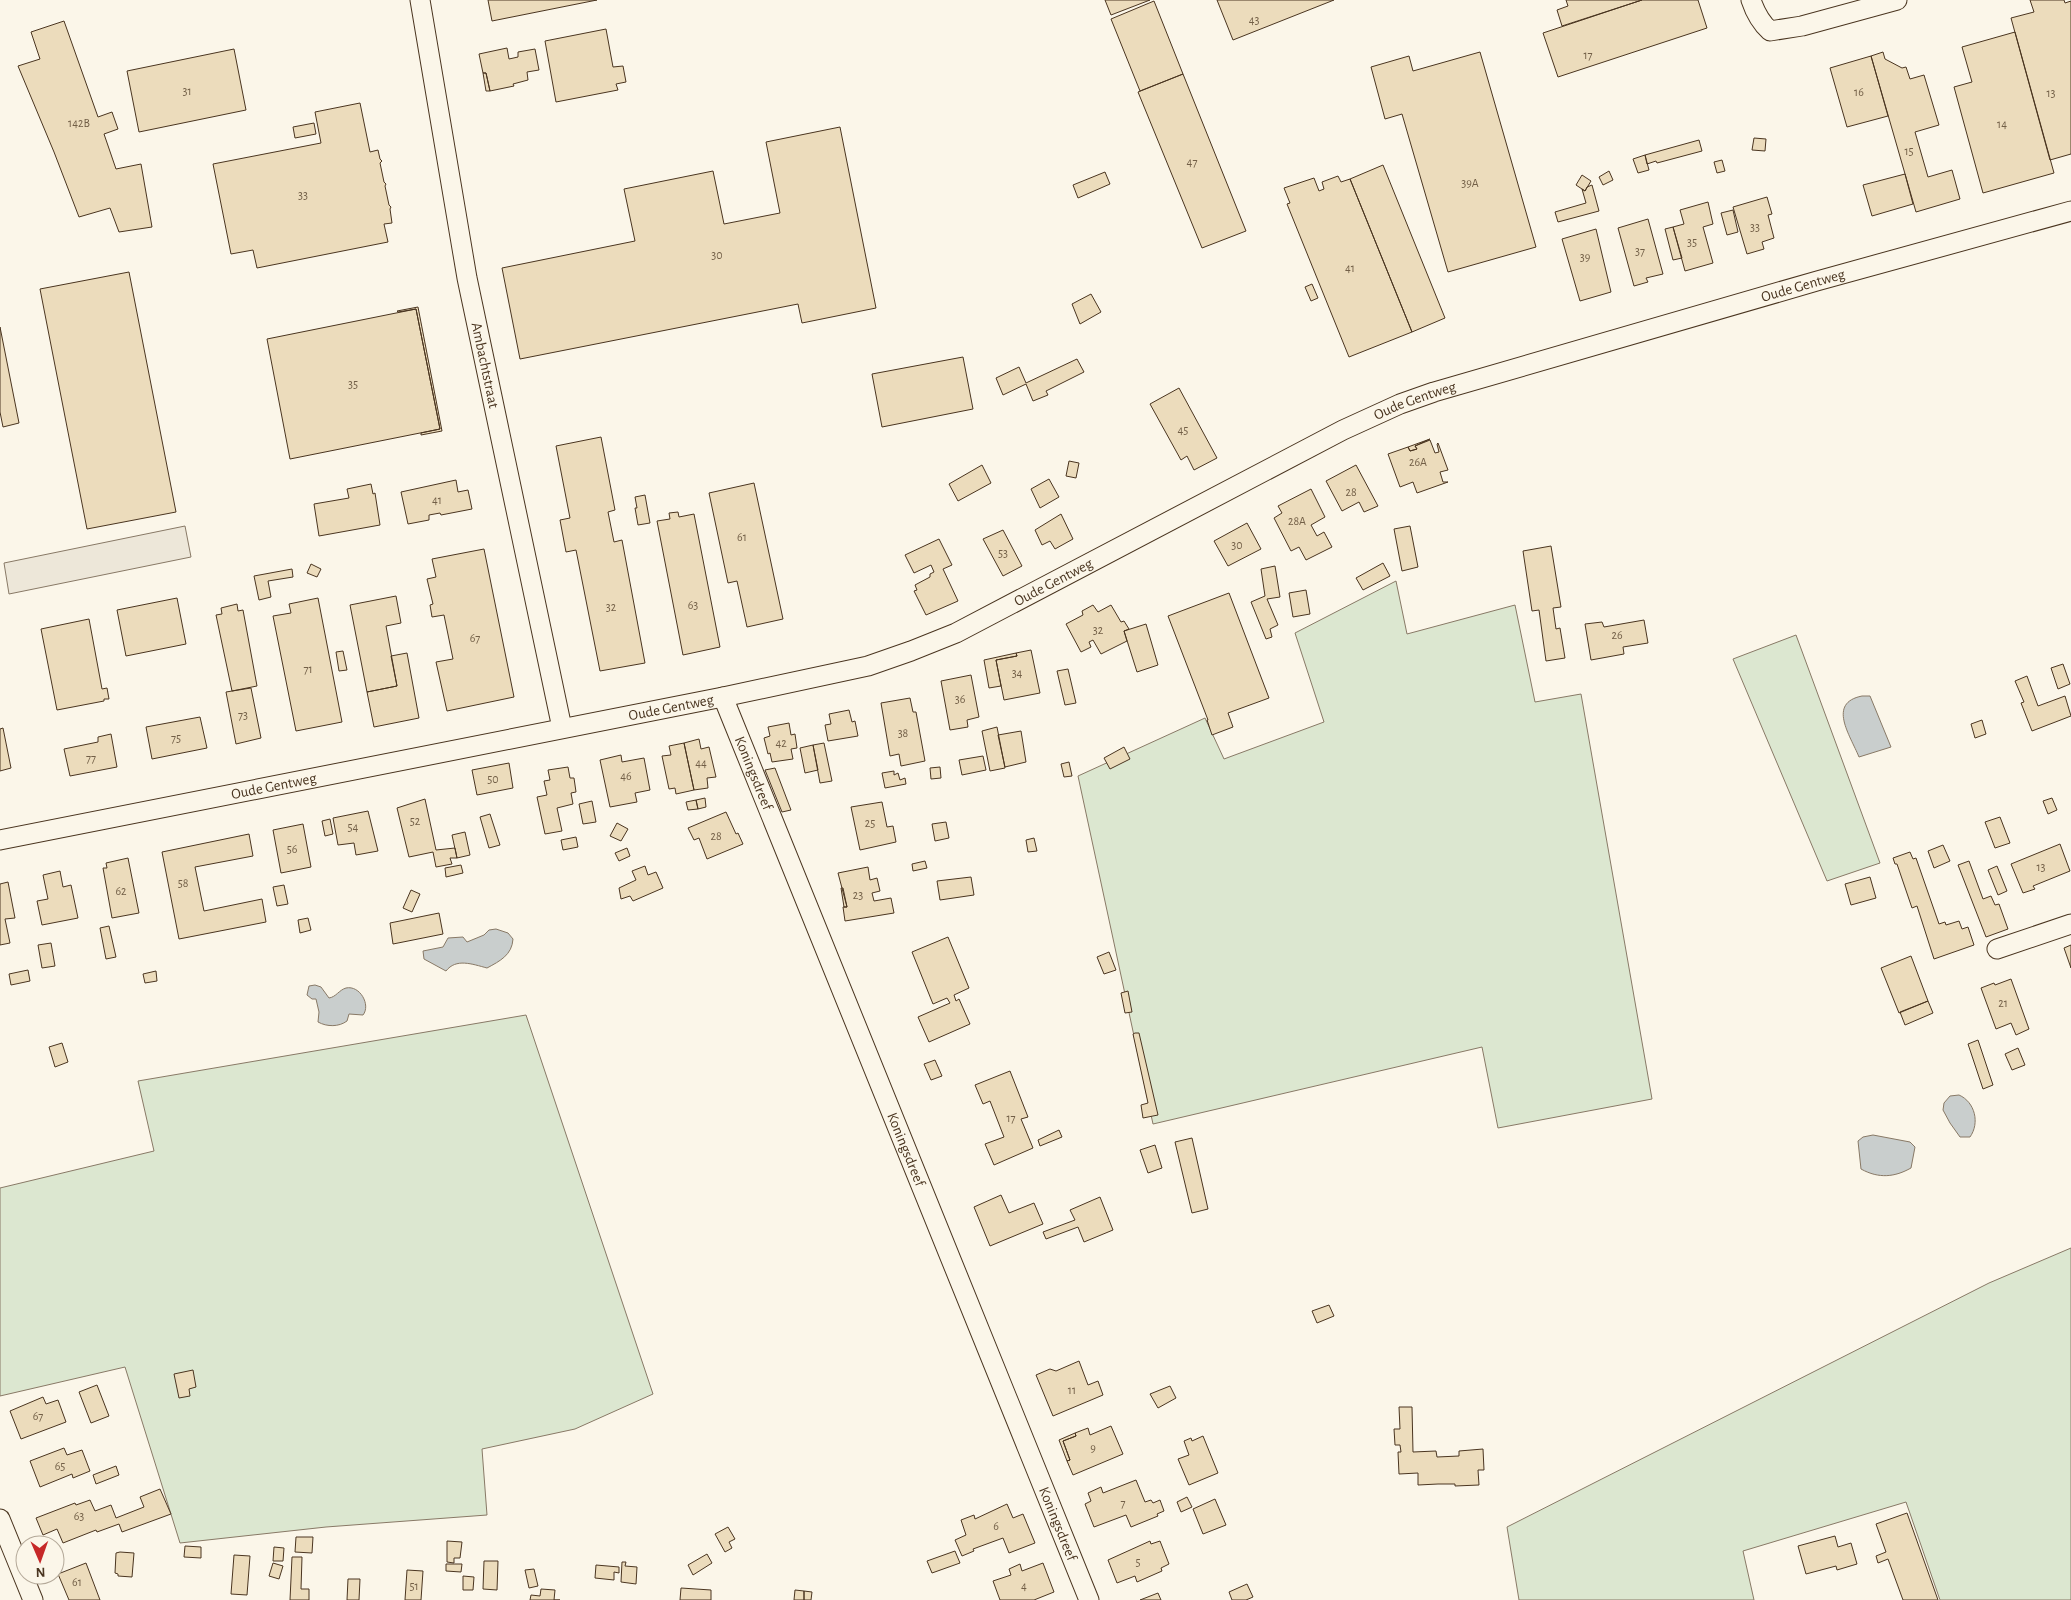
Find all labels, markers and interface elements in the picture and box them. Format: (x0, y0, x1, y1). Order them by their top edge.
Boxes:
house number: 43 (1249, 14, 1259, 26)
house number: 17 (1583, 49, 1593, 61)
house number: 31 (182, 85, 192, 97)
house number: 16 (1854, 86, 1864, 98)
house number: 13 (2046, 87, 2056, 99)
house number: 142B (68, 117, 90, 129)
house number: 14 (1997, 118, 2007, 130)
house number: 15 (1904, 145, 1914, 157)
house number: 47 (1187, 156, 1197, 168)
house number: 39A (1461, 177, 1479, 189)
house number: 33 (298, 189, 308, 201)
house number: 33 (1750, 221, 1760, 233)
house number: 35 (1687, 236, 1697, 248)
house number: 37 (1635, 245, 1645, 257)
house number: 30 (711, 249, 723, 261)
house number: 39 (1580, 251, 1591, 263)
house number: 41 (1345, 262, 1355, 274)
street label: Oude Gentweg (1759, 266, 1847, 304)
street label: Ambachtstraat (469, 321, 502, 410)
house number: 35 (348, 378, 358, 390)
street label: Oude Gentweg (1371, 378, 1458, 423)
house number: 45 (1178, 424, 1188, 436)
house number: 26A (1409, 456, 1427, 468)
house number: 28 (1345, 486, 1357, 498)
house number: 41 (432, 494, 442, 506)
house number: 28A (1288, 515, 1306, 527)
house number: 61 (737, 531, 747, 543)
house number: 30 (1231, 539, 1243, 551)
house number: 53 (998, 547, 1008, 559)
street label: Oude Gentweg (1011, 555, 1096, 609)
house number: 63 (688, 599, 698, 611)
house number: 32 (606, 601, 617, 613)
house number: 32 (1093, 624, 1104, 636)
house number: 26 (1611, 629, 1623, 641)
house number: 67 (470, 632, 480, 644)
house number: 71 (303, 663, 313, 675)
house number: 34 (1012, 667, 1023, 679)
street label: Oude Gentweg (627, 691, 716, 723)
house number: 36 (955, 693, 966, 705)
house number: 73 (238, 709, 248, 721)
house number: 38 (898, 727, 909, 739)
house number: 75 (171, 732, 181, 744)
street label: Koningsdreef (732, 734, 776, 813)
house number: 42 (775, 737, 787, 749)
house number: 77 (86, 752, 96, 764)
house number: 44 (695, 757, 707, 769)
street label: Oude Gentweg (230, 770, 318, 802)
house number: 46 (620, 770, 632, 782)
house number: 50 (487, 773, 499, 785)
house number: 52 (410, 815, 421, 827)
house number: 25 (865, 817, 875, 829)
house number: 54 (348, 821, 359, 833)
house number: 28 (710, 830, 722, 842)
house number: 56 (287, 843, 298, 855)
house number: 13 (2036, 861, 2046, 873)
house number: 58 (178, 877, 189, 889)
house number: 62 (115, 885, 127, 897)
house number: 23 (853, 889, 863, 901)
house number: 21 (1998, 997, 2008, 1009)
street label: Koningsdreef (885, 1110, 928, 1190)
house number: 17 (1006, 1112, 1016, 1124)
house number: 11 (1068, 1384, 1076, 1396)
house number: 67 (33, 1410, 43, 1422)
house number: 9 (1090, 1442, 1096, 1454)
house number: 65 (55, 1460, 65, 1472)
street label: Koningsdreef (1036, 1485, 1080, 1564)
house number: 7 (1120, 1497, 1126, 1509)
house number: 63 (74, 1510, 84, 1522)
house number: 6 (993, 1520, 999, 1532)
north arrow (15, 1535, 65, 1585)
house number: 5 (1135, 1556, 1141, 1568)
text: N (35, 1565, 46, 1579)
house number: 61 (72, 1576, 82, 1588)
house number: 51 (409, 1580, 419, 1592)
house number: 4 (1021, 1580, 1027, 1592)

